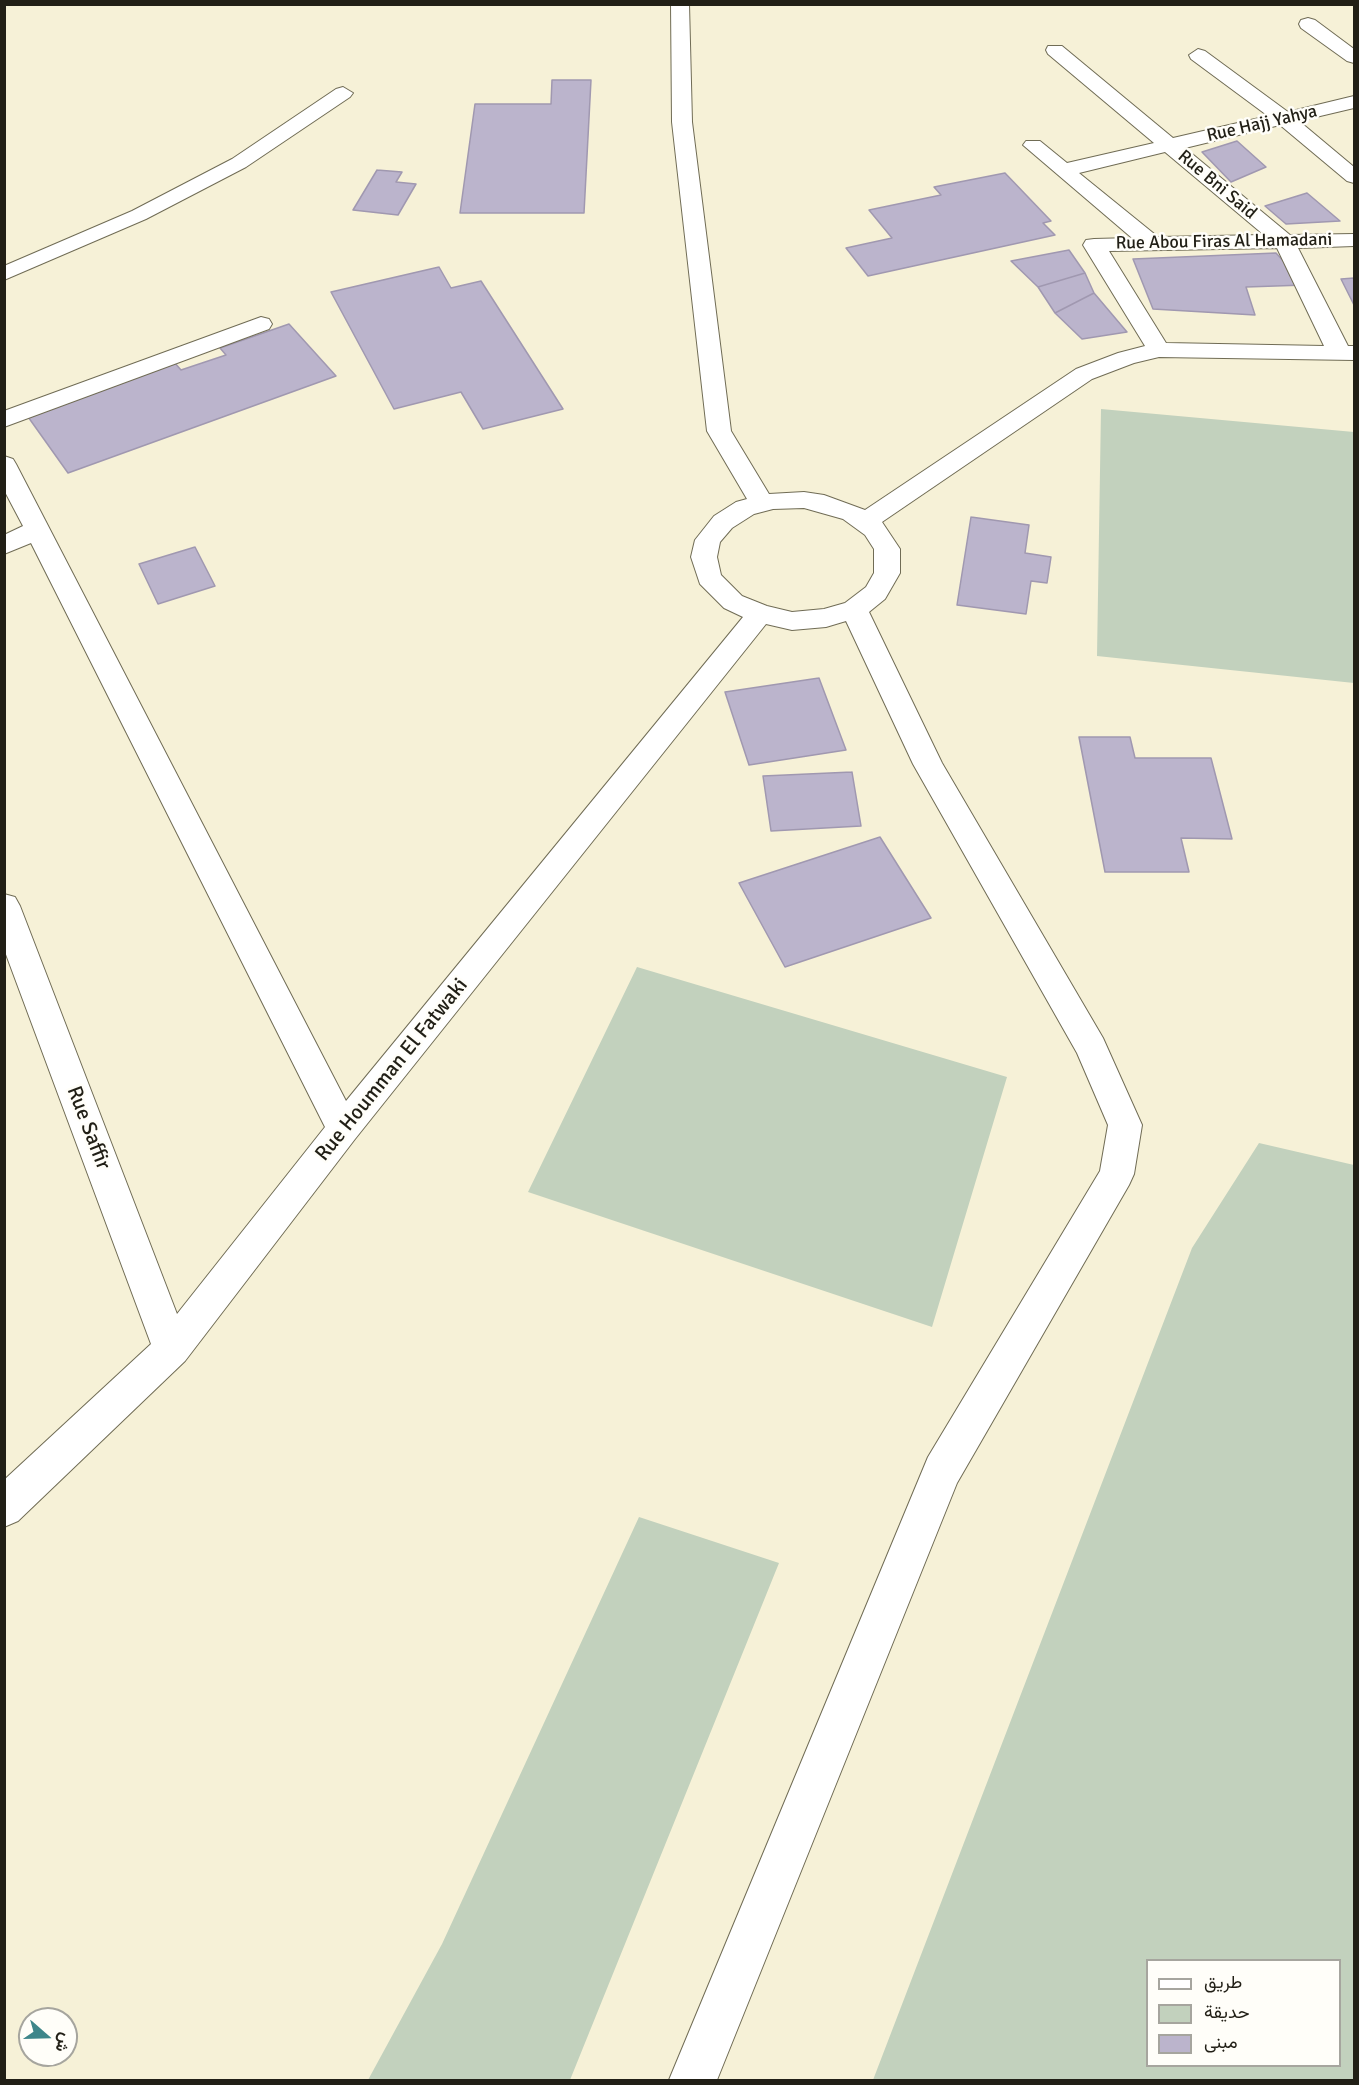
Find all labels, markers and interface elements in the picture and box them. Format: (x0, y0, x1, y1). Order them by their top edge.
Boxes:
street label: Rue Hajj Yahya (1205, 101, 1319, 147)
street label: Rue Bni Said (1173, 146, 1261, 224)
street label: Rue Abou Firas Al Hamadani (1115, 229, 1333, 255)
street label: Rue Houmman El Fatwaki (310, 973, 474, 1167)
street label: Rue Saffir (61, 1083, 115, 1173)
legend (1146, 1959, 1341, 2067)
text: طريق (1204, 1971, 1242, 1993)
text: حديقة (1204, 2001, 1250, 2023)
north arrow (18, 2007, 78, 2067)
text: ش (50, 2030, 76, 2055)
text: مبنى (1204, 2031, 1238, 2053)

